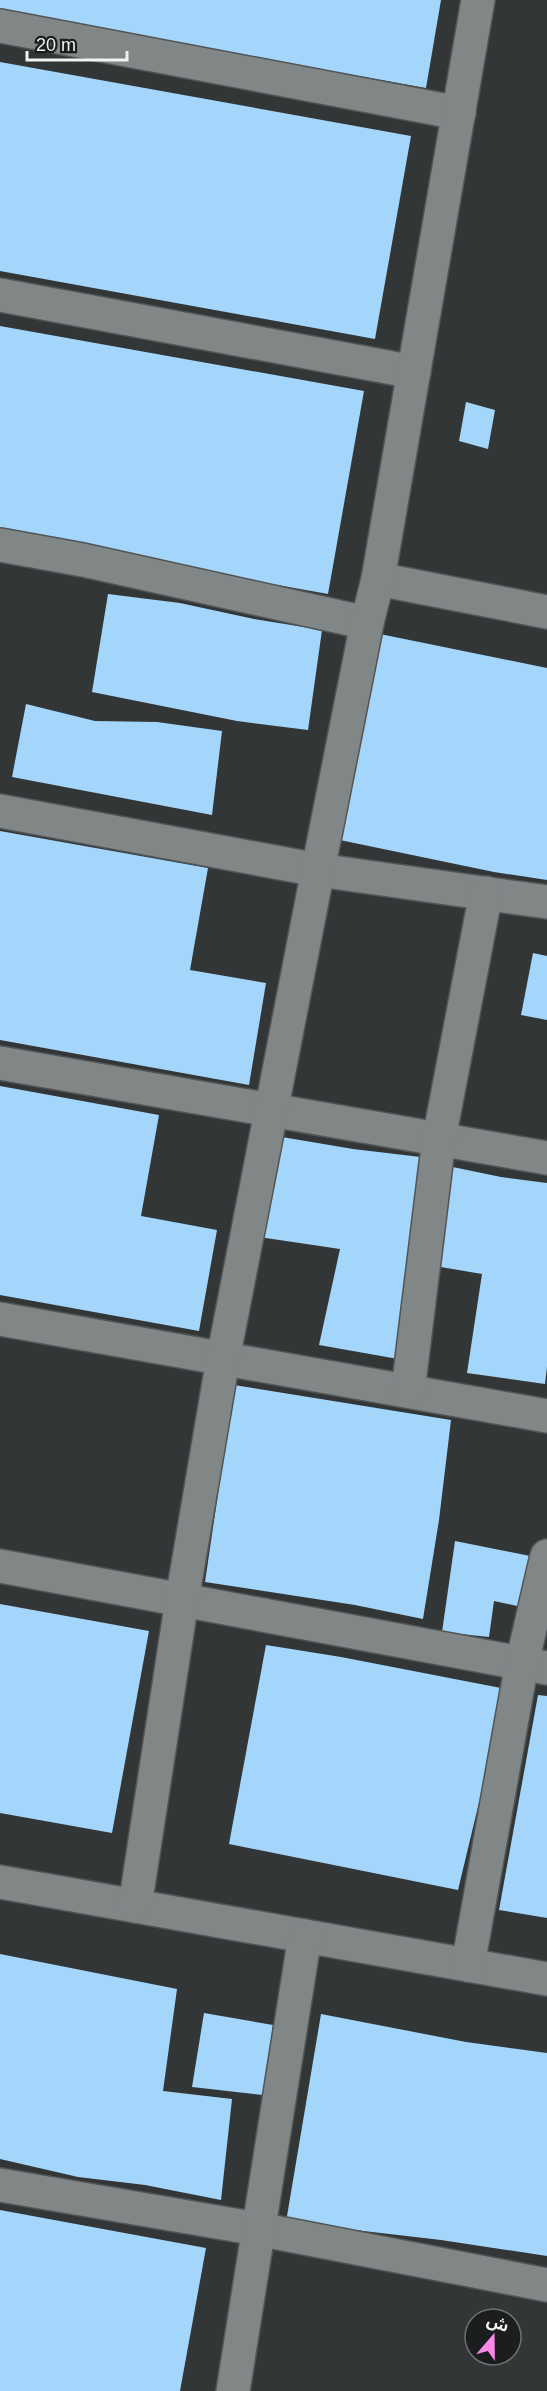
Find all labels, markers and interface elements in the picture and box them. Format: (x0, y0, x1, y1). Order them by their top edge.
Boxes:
scale bar (27, 24, 128, 62)
text: 20 m (36, 35, 76, 55)
north arrow (463, 2307, 523, 2367)
text: ش (484, 2312, 511, 2336)

